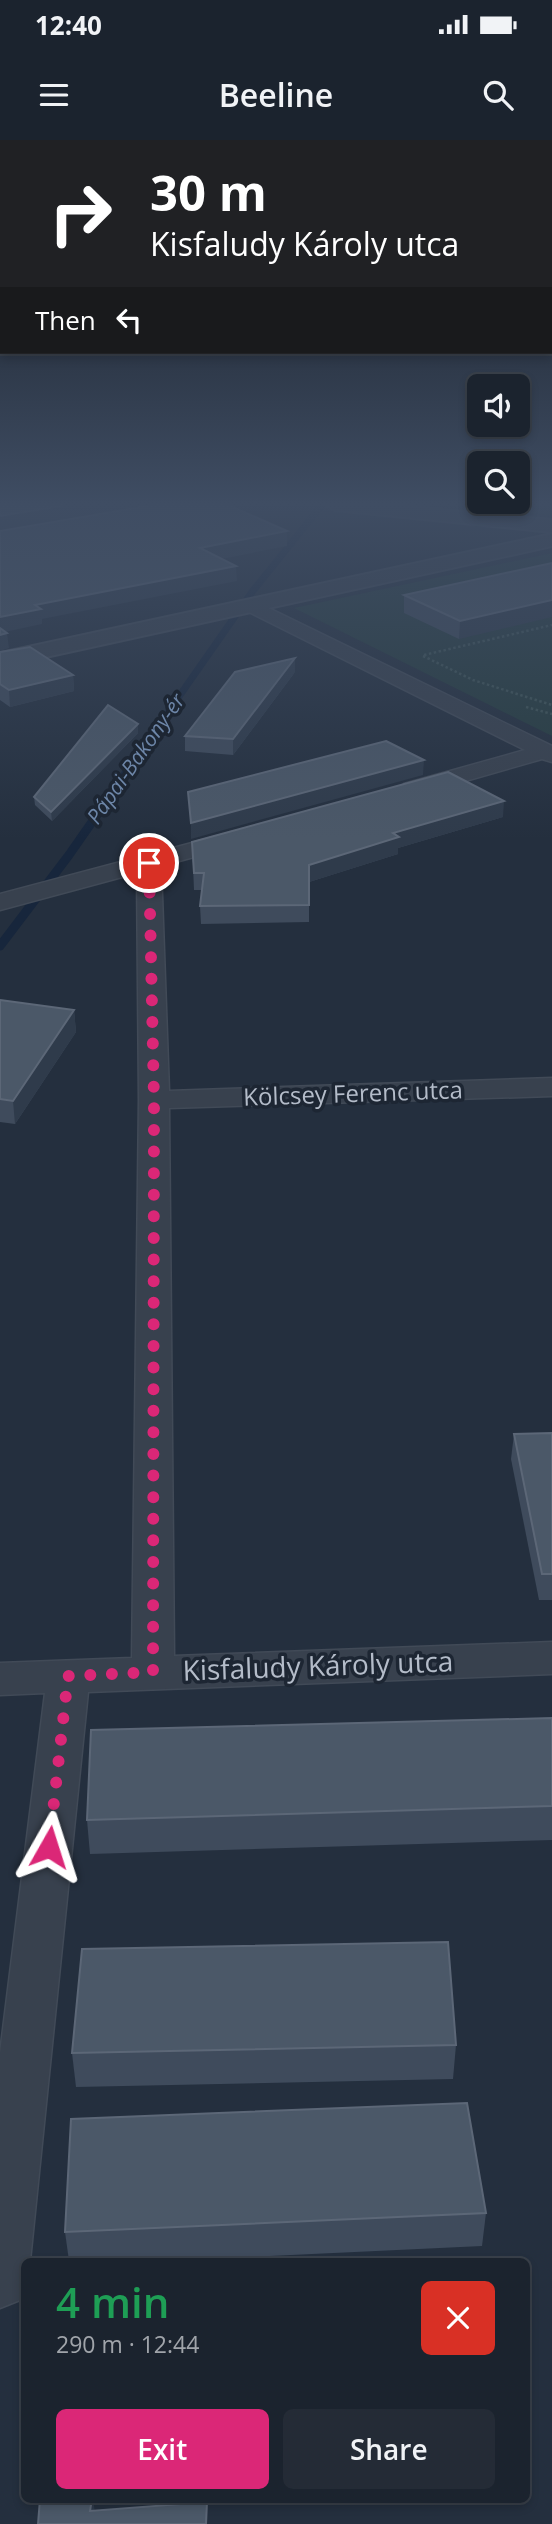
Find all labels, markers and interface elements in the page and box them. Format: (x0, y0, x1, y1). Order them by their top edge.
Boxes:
text: 12:40 (35, 7, 102, 43)
text: Beeline (219, 73, 333, 116)
icon: menu (35, 76, 73, 114)
icon: search (479, 76, 517, 114)
text: 30 m (150, 159, 267, 225)
icon: right (35, 168, 126, 259)
text: Kisfaludy Károly utca (150, 222, 459, 265)
icon: left (110, 301, 148, 339)
text: Then (35, 302, 96, 338)
map controls (467, 374, 530, 514)
button: sound (467, 374, 530, 437)
button: search (467, 451, 530, 514)
water label: Pápai-Bakony-ér (80, 687, 191, 829)
pin (119, 833, 179, 893)
icon: arrive (130, 844, 168, 882)
street label: Kölcsey Ferenc utca (243, 1072, 463, 1113)
street label: Kisfaludy Károly utca (182, 1641, 454, 1689)
position arrow (12, 1810, 86, 1884)
text: 4 min (56, 2273, 169, 2330)
button: close (421, 2281, 495, 2355)
text: 290 m · 12:44 (56, 2328, 199, 2360)
button: Exit (56, 2409, 269, 2489)
button: Share (283, 2409, 495, 2489)

